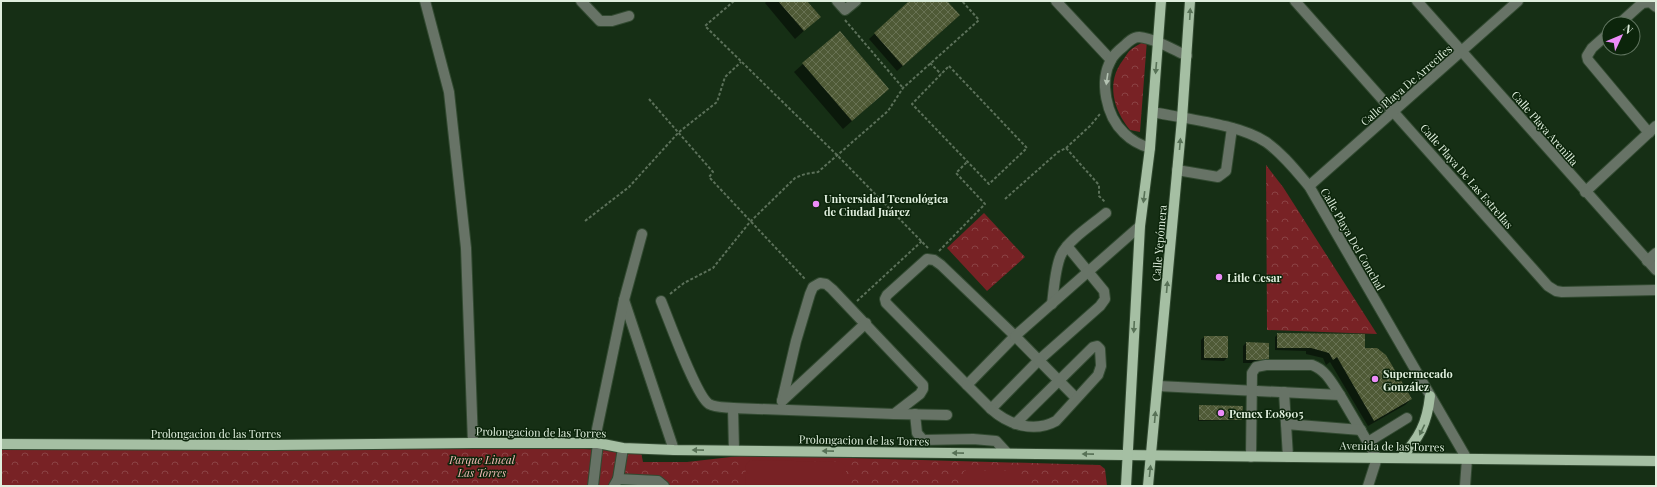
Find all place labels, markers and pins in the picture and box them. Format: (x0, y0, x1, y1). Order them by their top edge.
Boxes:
place label: Universidad Tecnológica de Ciudad Juárez (824, 191, 949, 219)
marker: Universidad Tecnológica de Ciudad Juárez (811, 199, 821, 209)
place label: Litle Cesar (1227, 270, 1283, 285)
marker: Litle Cesar (1214, 272, 1224, 282)
place label: Supermecado González (1383, 366, 1453, 394)
marker: Supermecado González (1370, 374, 1380, 384)
place label: Pemex E08905 (1229, 406, 1304, 421)
marker: Pemex E08905 (1216, 408, 1226, 418)

